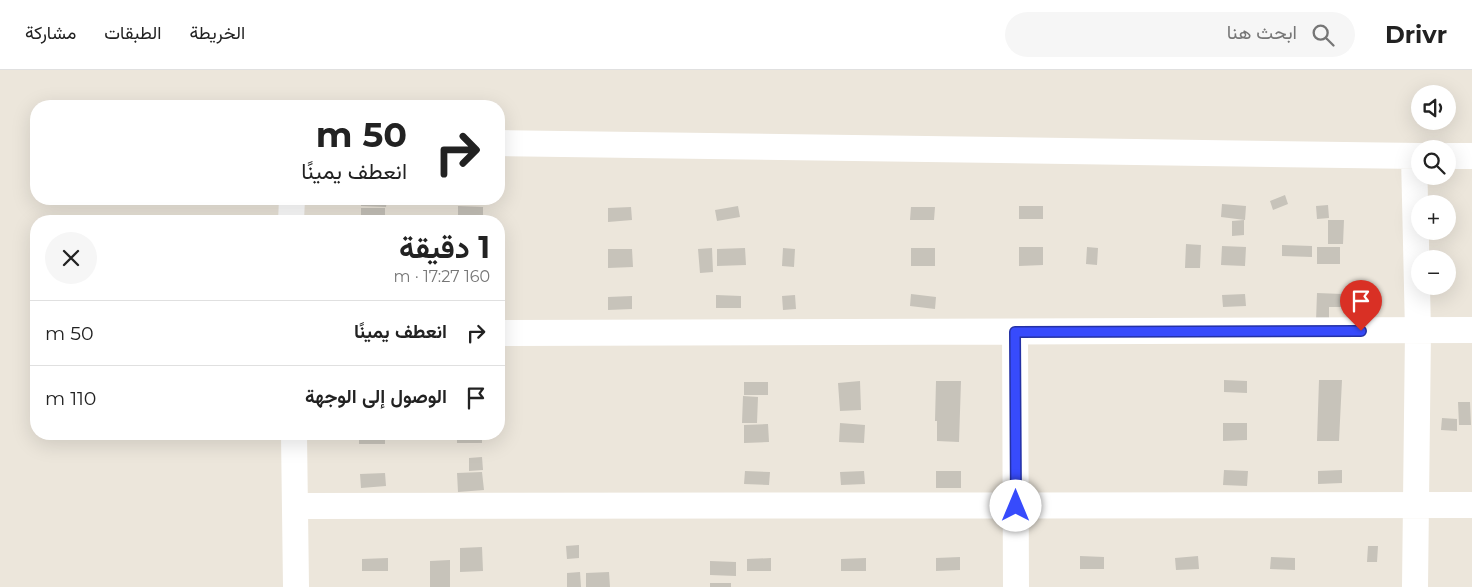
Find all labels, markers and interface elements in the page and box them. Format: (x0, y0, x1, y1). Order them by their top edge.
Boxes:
search box (1005, 12, 1355, 57)
text: Drivr (1385, 20, 1447, 49)
text: ابحث هنا (1227, 21, 1297, 44)
icon: search (1309, 21, 1337, 49)
text: مشاركة (25, 22, 76, 44)
text: الطبقات (104, 22, 161, 44)
text: الخريطة (189, 22, 245, 44)
map controls (1411, 85, 1456, 295)
button: sound (1411, 85, 1456, 130)
text: 50 m (316, 113, 407, 156)
icon: right (425, 120, 490, 185)
button: search (1411, 140, 1456, 185)
text: انعطف يمينًا (301, 158, 407, 185)
button: + (1411, 195, 1456, 240)
text: 1 دقيقة (399, 229, 490, 266)
button: close (45, 232, 97, 284)
button: − (1411, 250, 1456, 295)
text: 160 m · 17:27 (394, 267, 490, 286)
pin (1340, 280, 1382, 331)
icon: arrive (1347, 287, 1375, 315)
icon: right (462, 319, 490, 347)
text: انعطف يمينًا (354, 320, 447, 343)
text: 50 m (45, 322, 94, 345)
icon: arrive (462, 384, 490, 412)
text: الوصول إلى الوجهة (305, 385, 447, 408)
text: 110 m (45, 387, 96, 410)
position arrow (989, 479, 1041, 531)

